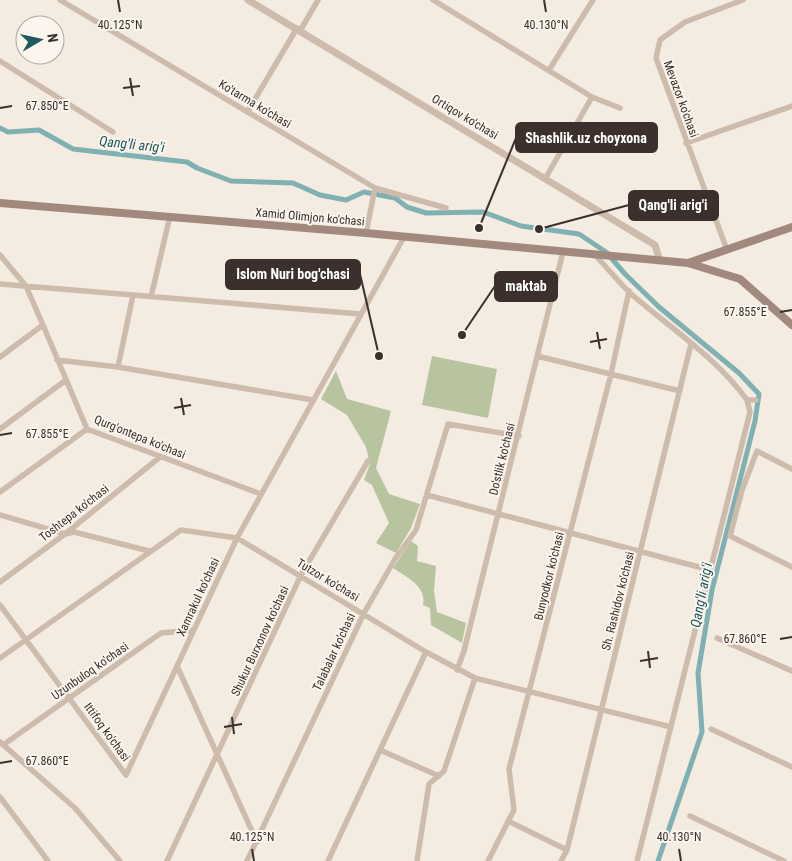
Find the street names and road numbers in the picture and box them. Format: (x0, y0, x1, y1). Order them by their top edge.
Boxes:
street label: Mevazor ko'chasi (661, 59, 701, 139)
street label: Ko'tarma ko'chasi (216, 77, 294, 131)
street label: Ortiqov ko'chasi (429, 92, 501, 142)
street label: Xamid Olimjon ko'chasi (255, 205, 365, 229)
street label: Qurg'ontepa ko'chasi (92, 412, 188, 462)
street label: Do'stlik ko'chasi (486, 421, 518, 497)
street label: Toshtepa ko'chasi (36, 482, 112, 544)
street label: Bunyodkor ko'chasi (531, 530, 567, 622)
street label: Sh. Rashidov ko'chasi (599, 550, 637, 652)
street label: Xamrakul ko'chasi (174, 556, 222, 638)
street label: Tutzor ko'chasi (294, 556, 362, 604)
street label: Shukur Burxonov ko'chasi (228, 584, 292, 698)
street label: Talabalar ko'chasi (310, 611, 358, 693)
street label: Uzunbuloq ko'chasi (49, 639, 131, 703)
street label: Ittifoq ko'chasi (81, 700, 133, 764)

